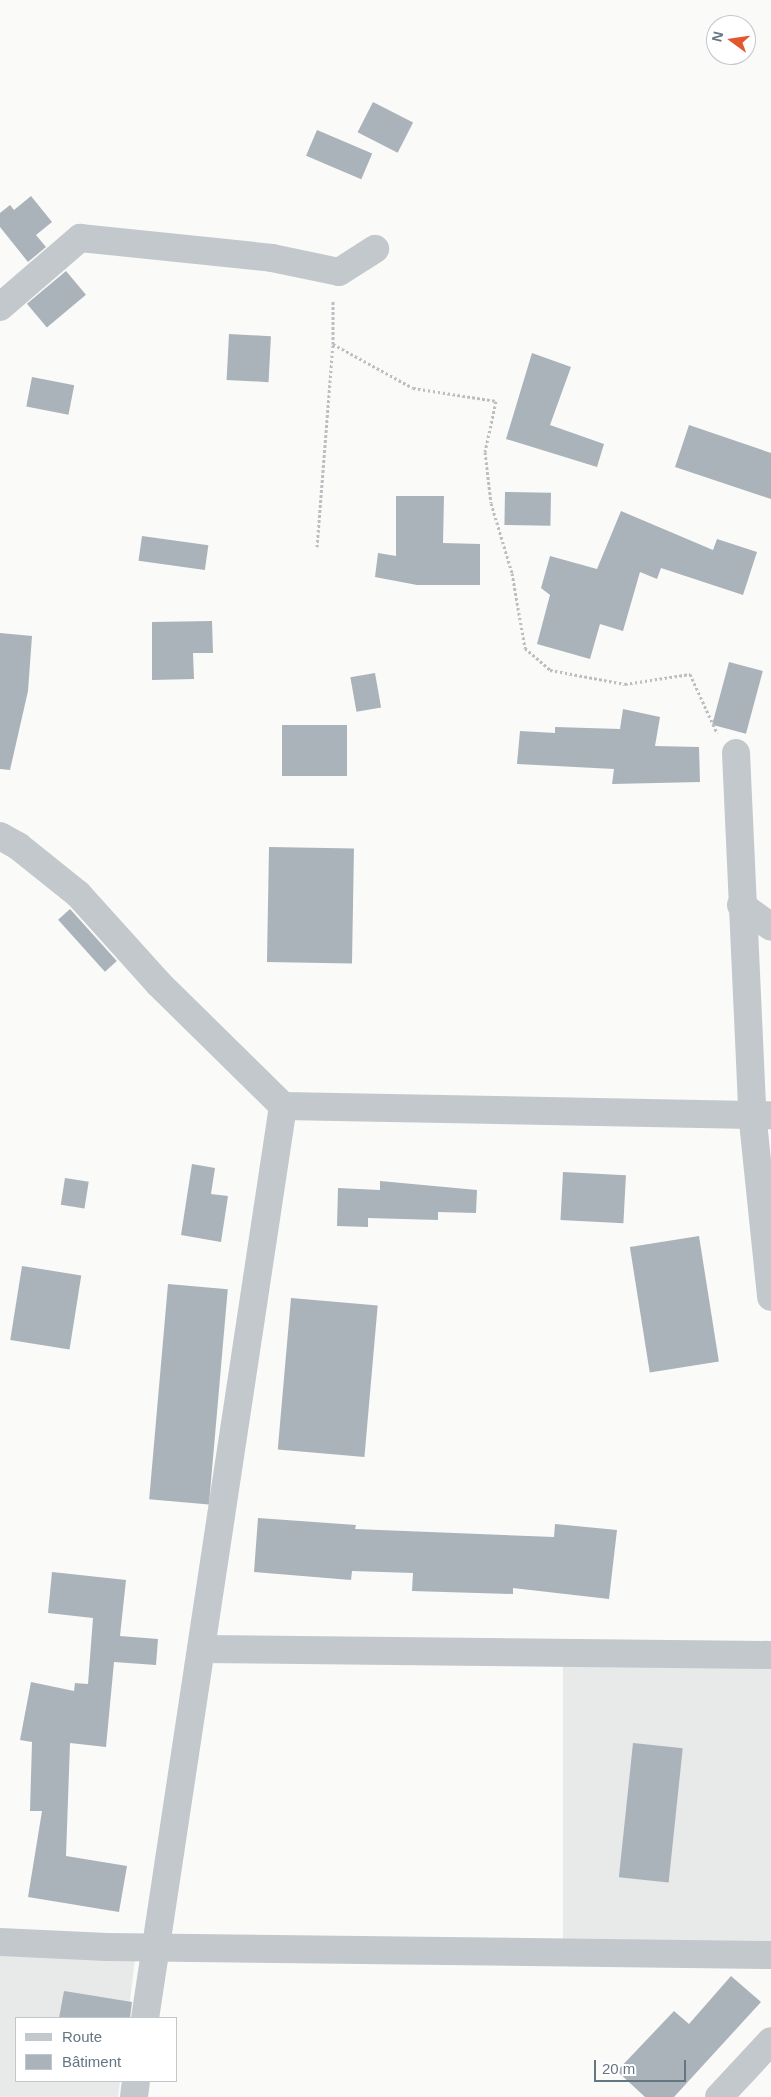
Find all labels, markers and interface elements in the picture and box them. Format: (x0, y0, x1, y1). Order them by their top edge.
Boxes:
north arrow (706, 15, 756, 65)
text: N (708, 30, 726, 43)
legend (15, 2017, 178, 2082)
text: Route (62, 2028, 102, 2045)
scale bar (596, 2050, 688, 2082)
text: Bâtiment (62, 2053, 121, 2070)
text: 20 m (602, 2060, 635, 2077)

